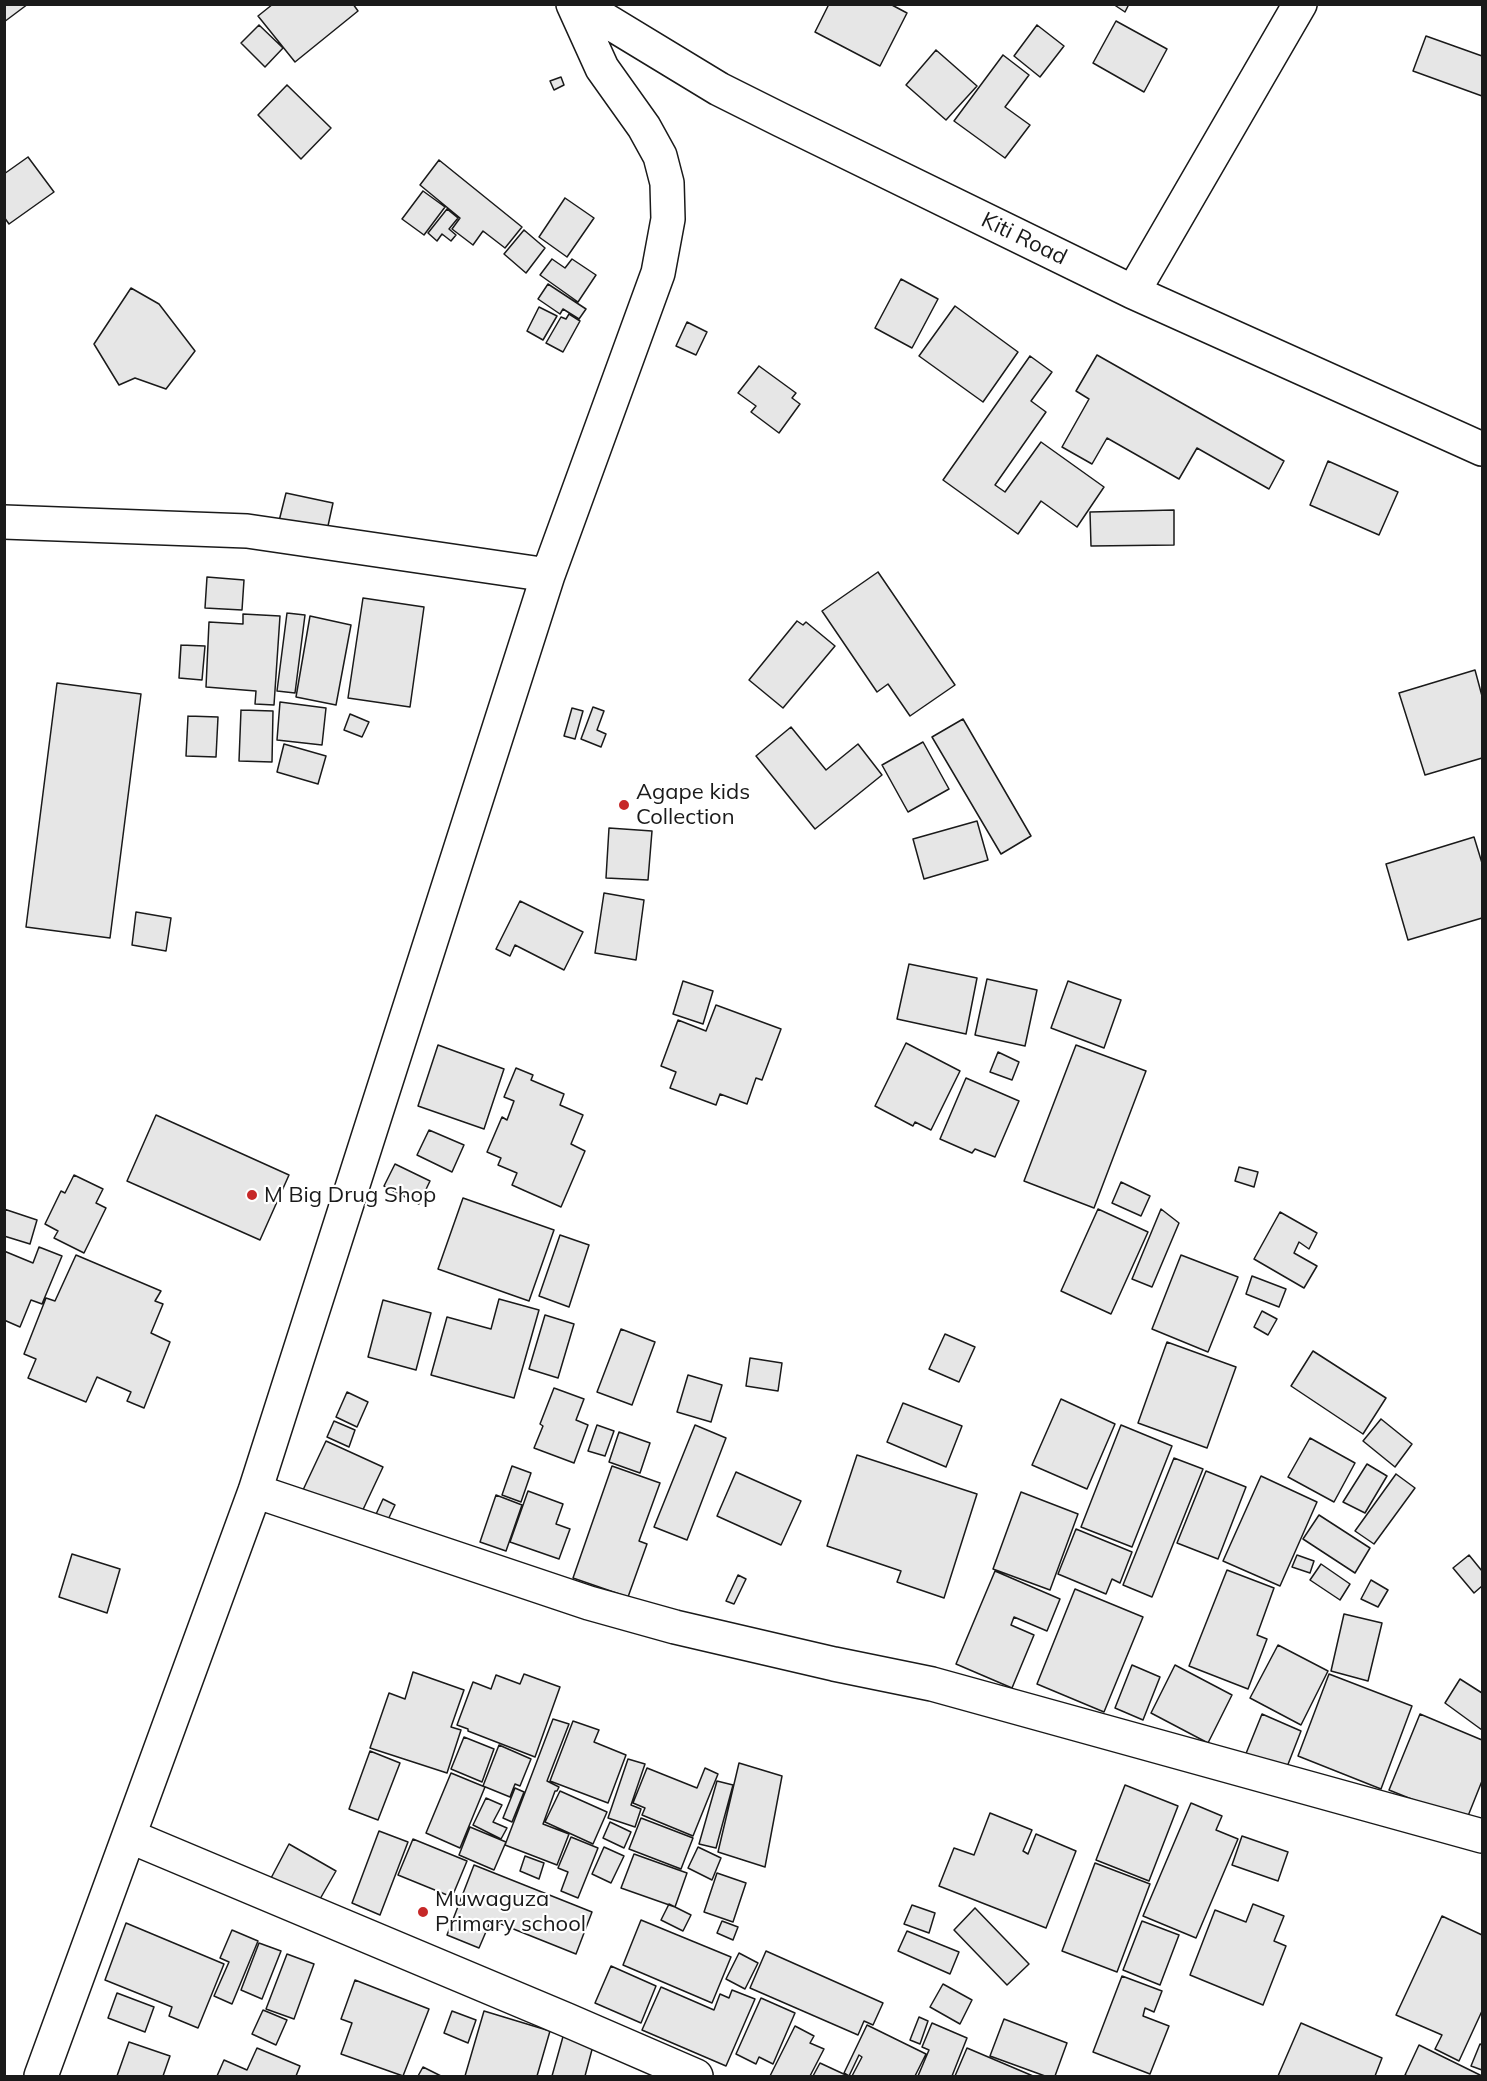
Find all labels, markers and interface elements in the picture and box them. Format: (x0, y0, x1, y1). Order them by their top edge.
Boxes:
street label: Kiti Road (977, 207, 1071, 271)
place label: Agape kids Collection (636, 779, 750, 830)
marker: Agape kids Collection (617, 798, 631, 812)
place label: M Big Drug Shop (264, 1182, 436, 1208)
marker: M Big Drug Shop (245, 1188, 259, 1202)
place label: Muwaguza Primary school (435, 1886, 586, 1938)
marker: Muwaguza Primary school (416, 1905, 430, 1919)

